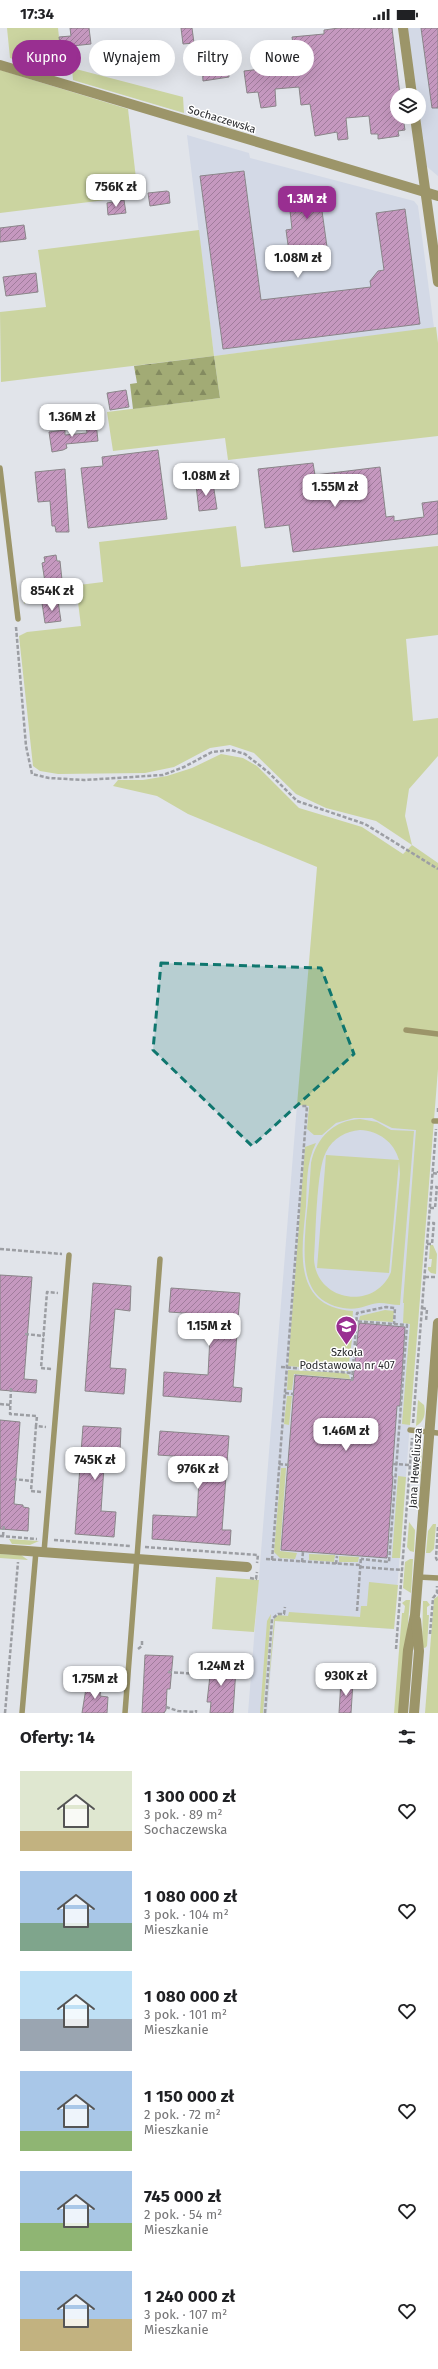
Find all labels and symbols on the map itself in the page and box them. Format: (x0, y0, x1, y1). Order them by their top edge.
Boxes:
street label: Sochaczewska (186, 103, 258, 136)
pin: 756K zł (79, 174, 153, 208)
pin: 1.3M zł (270, 186, 344, 220)
pin: 1.08M zł (257, 245, 339, 279)
pin: 1.36M zł (31, 404, 113, 438)
pin: 1.08M zł (165, 463, 247, 497)
pin: 1.55M zł (294, 474, 376, 508)
pin: 854K zł (15, 578, 89, 612)
pin: 1.15M zł (168, 1313, 250, 1347)
school or university icon: Szkoła Podstawowa nr 407 (334, 1313, 360, 1346)
place label: Szkoła Podstawowa nr 407 (299, 1346, 395, 1372)
pin: 1.46M zł (305, 1418, 387, 1452)
street label: Jana Heweliusza (406, 1427, 425, 1509)
pin: 745K zł (58, 1447, 132, 1481)
pin: 976K zł (161, 1456, 235, 1490)
pin: 1.24M zł (180, 1653, 262, 1687)
pin: 930K zł (309, 1663, 383, 1697)
pin: 1.75M zł (54, 1666, 136, 1700)

